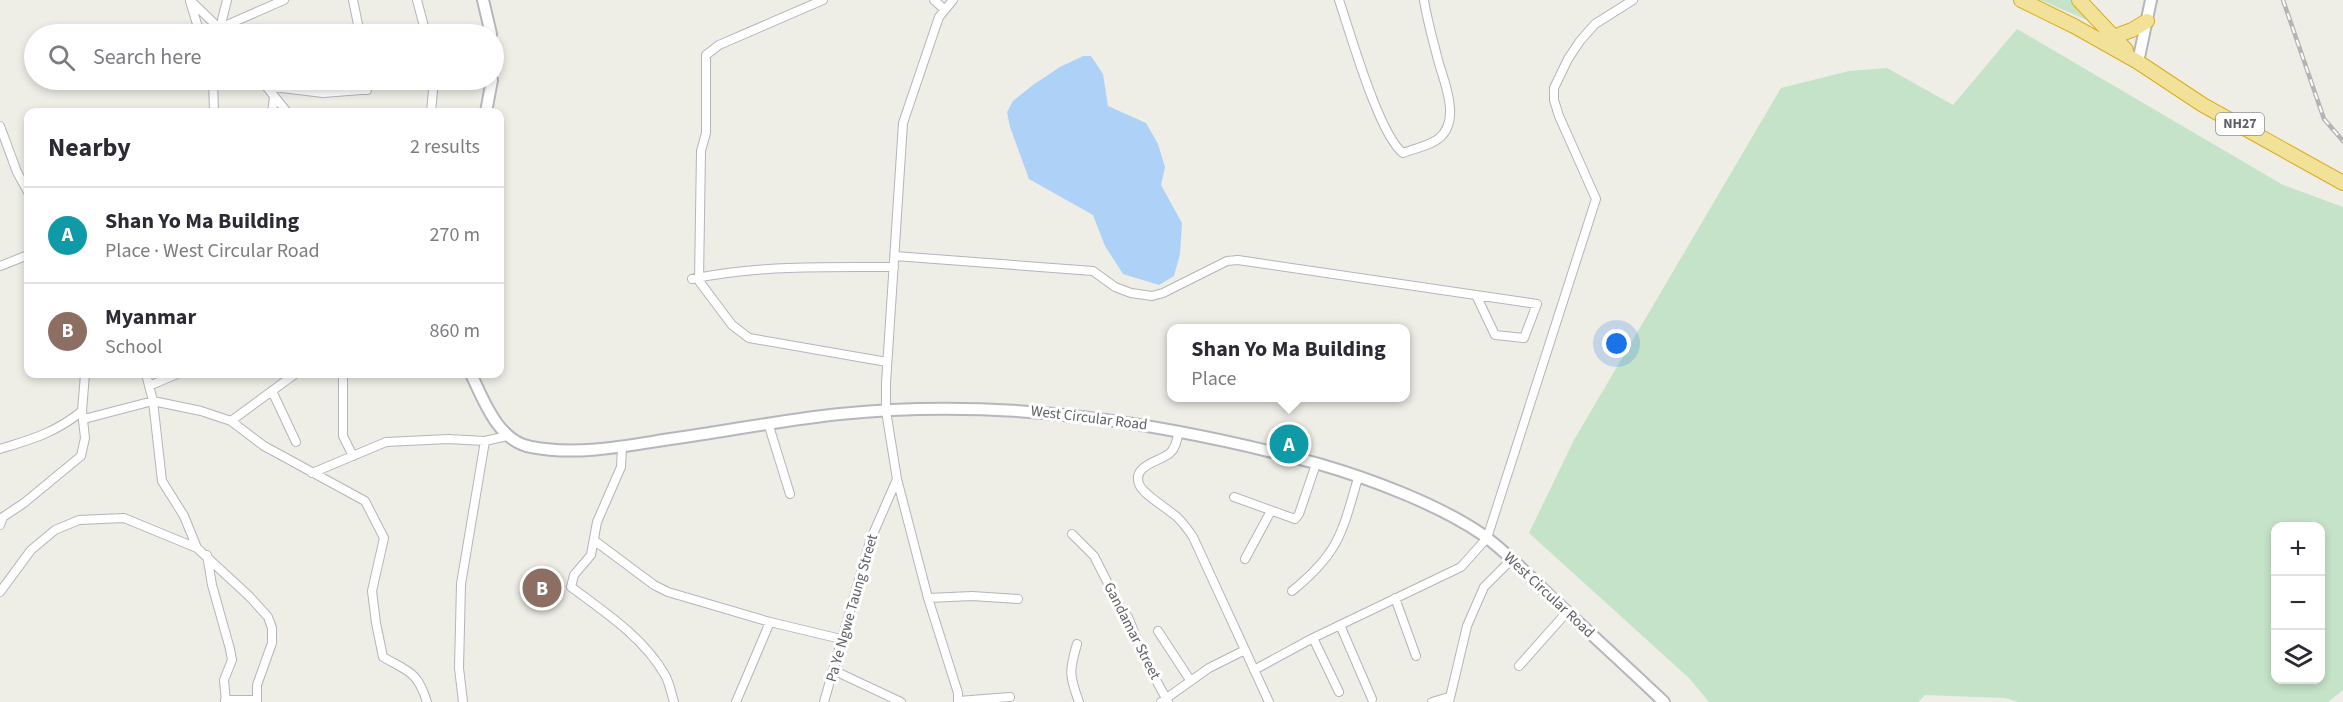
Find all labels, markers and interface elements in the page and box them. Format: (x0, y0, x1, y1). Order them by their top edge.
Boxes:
search box (24, 24, 504, 90)
icon: search (45, 41, 78, 74)
text: Search here (93, 41, 201, 73)
road number: NH27 (2216, 113, 2264, 135)
text: Nearby (48, 129, 131, 166)
text: 2 results (410, 133, 480, 161)
text: Shan Yo Ma Building (105, 205, 299, 237)
text: A (62, 221, 73, 249)
text: 270 m (430, 221, 480, 249)
text: Place · West Circular Road (105, 237, 320, 265)
text: Myanmar (105, 301, 196, 333)
text: B (61, 317, 74, 345)
text: 860 m (430, 317, 480, 345)
popup (1167, 324, 1410, 402)
your location (1602, 329, 1631, 358)
text: School (105, 333, 162, 361)
text: Shan Yo Ma Building (1191, 333, 1386, 365)
text: Place (1191, 365, 1236, 393)
street label: West Circular Road (1029, 400, 1149, 436)
pin: A (1270, 422, 1308, 466)
map controls (2271, 522, 2325, 684)
button: + (2271, 522, 2325, 576)
street label: Pa Ye Ngwe Taung Street (821, 532, 883, 684)
street label: West Circular Road (1499, 547, 1599, 643)
pin: B (522, 566, 562, 610)
button: − (2271, 576, 2325, 630)
street label: Gandamar Street (1098, 579, 1166, 683)
button: layers (2271, 630, 2325, 684)

